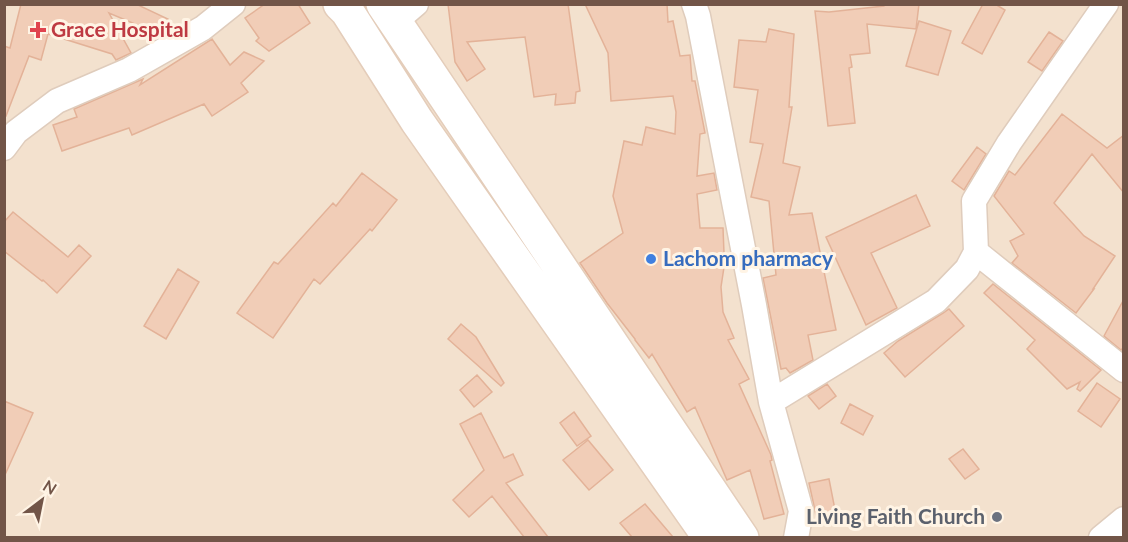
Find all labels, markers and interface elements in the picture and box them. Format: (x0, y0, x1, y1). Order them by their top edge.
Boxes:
place label: Grace Hospital (51, 16, 189, 41)
marker: Grace Hospital (29, 21, 47, 39)
place label: Lachom pharmacy (663, 245, 834, 270)
marker: Lachom pharmacy (644, 252, 658, 266)
north arrow (12, 470, 72, 530)
text: N (40, 476, 60, 498)
place label: Living Faith Church (806, 503, 985, 528)
marker: Living Faith Church (990, 510, 1004, 524)

